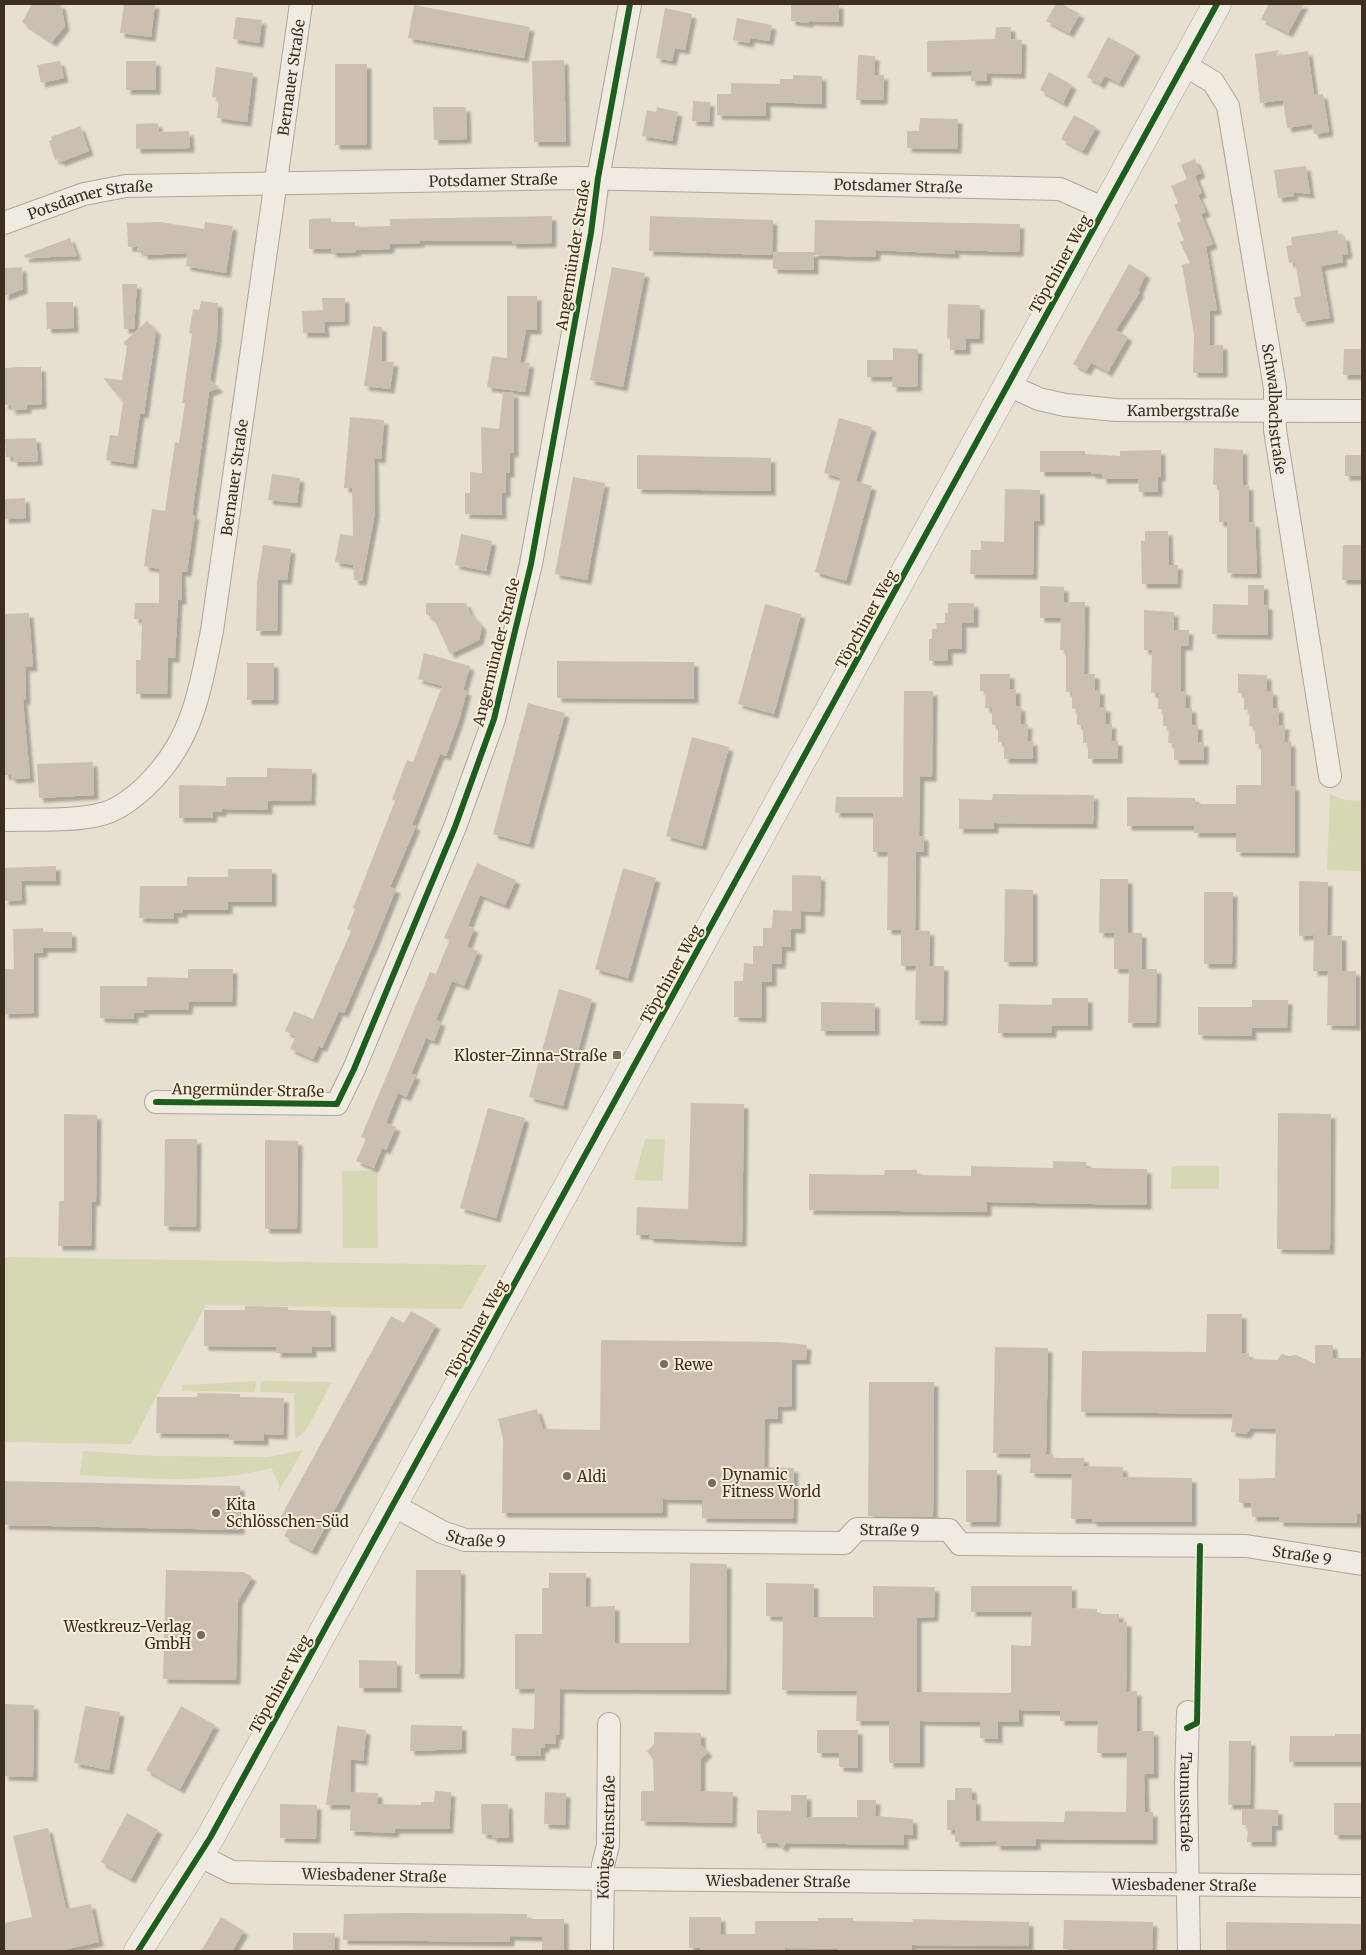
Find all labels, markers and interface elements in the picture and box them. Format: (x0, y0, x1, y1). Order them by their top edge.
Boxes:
street label: Bernauer Straße (273, 18, 308, 137)
street label: Potsdamer Straße (428, 169, 558, 190)
street label: Potsdamer Straße (833, 174, 963, 196)
street label: Potsdamer Straße (25, 176, 153, 223)
street label: Angermünder Straße (552, 178, 594, 333)
street label: Töpchiner Weg (1025, 211, 1095, 317)
street label: Schwalbachstraße (1258, 342, 1291, 476)
street label: Kambergstraße (1127, 401, 1239, 420)
street label: Bernauer Straße (216, 418, 252, 537)
street label: Töpchiner Weg (831, 566, 901, 672)
street label: Angermünder Straße (468, 576, 524, 729)
street label: Töpchiner Weg (636, 921, 706, 1027)
place label: Kloster-Zinna-Straße (454, 1046, 607, 1065)
marker: Kloster-Zinna-Straße (611, 1049, 623, 1061)
street label: Angermünder Straße (171, 1079, 324, 1101)
street label: Töpchiner Weg (441, 1276, 511, 1382)
place label: Rewe (674, 1355, 713, 1374)
marker: Rewe (658, 1358, 670, 1370)
place label: Dynamic Fitness World (722, 1465, 821, 1501)
place label: Aldi (576, 1467, 607, 1486)
marker: Aldi (561, 1470, 573, 1482)
marker: Dynamic Fitness World (706, 1477, 718, 1489)
place label: Kita Schlösschen-Süd (226, 1495, 349, 1531)
marker: Kita Schlösschen-Süd (210, 1507, 222, 1519)
street label: Straße 9 (860, 1520, 920, 1539)
street label: Straße 9 (444, 1525, 506, 1550)
street label: Straße 9 (1271, 1541, 1333, 1569)
place label: Westkreuz-Verlag GmbH (63, 1617, 191, 1653)
marker: Westkreuz-Verlag GmbH (195, 1629, 207, 1641)
street label: Töpchiner Weg (245, 1631, 315, 1737)
street label: Taunusstraße (1176, 1752, 1197, 1852)
street label: Königsteinstraße (593, 1775, 618, 1899)
street label: Wiesbadener Straße (301, 1864, 447, 1886)
street label: Wiesbadener Straße (705, 1870, 851, 1891)
street label: Wiesbadener Straße (1111, 1874, 1257, 1895)

